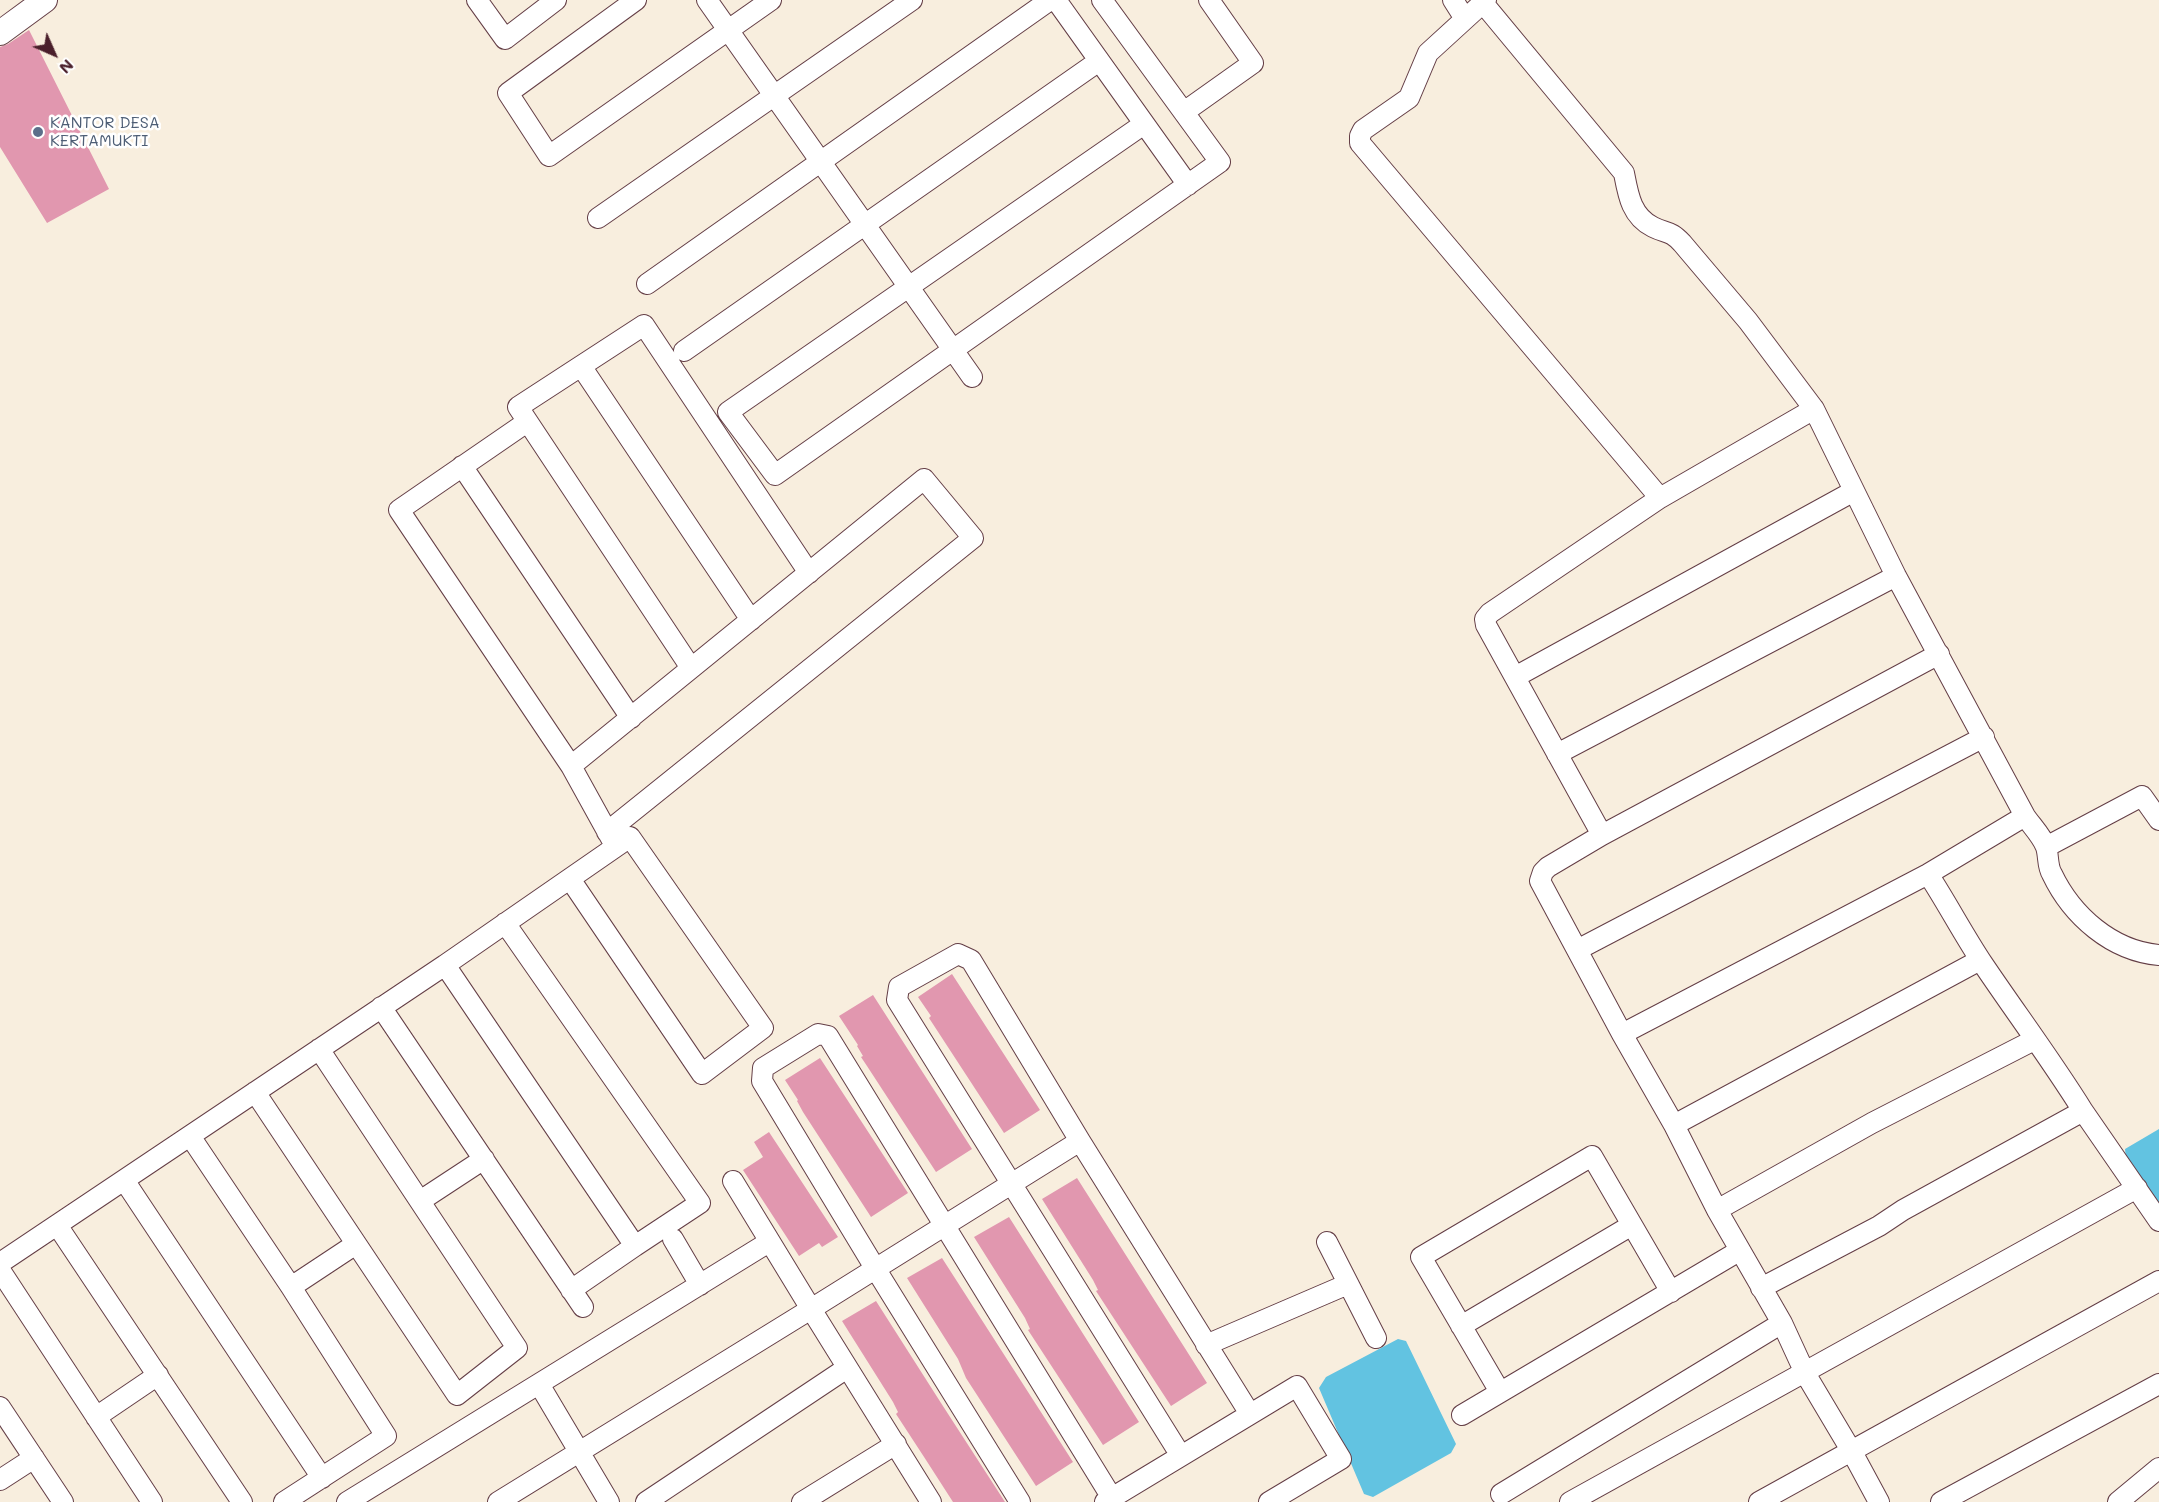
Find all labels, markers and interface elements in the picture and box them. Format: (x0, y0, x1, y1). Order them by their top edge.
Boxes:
north arrow (24, 24, 84, 84)
text: N (55, 55, 79, 79)
place label: KANTOR DESA KERTAMUKTI (50, 113, 160, 151)
marker: KANTOR DESA KERTAMUKTI (31, 125, 45, 139)

